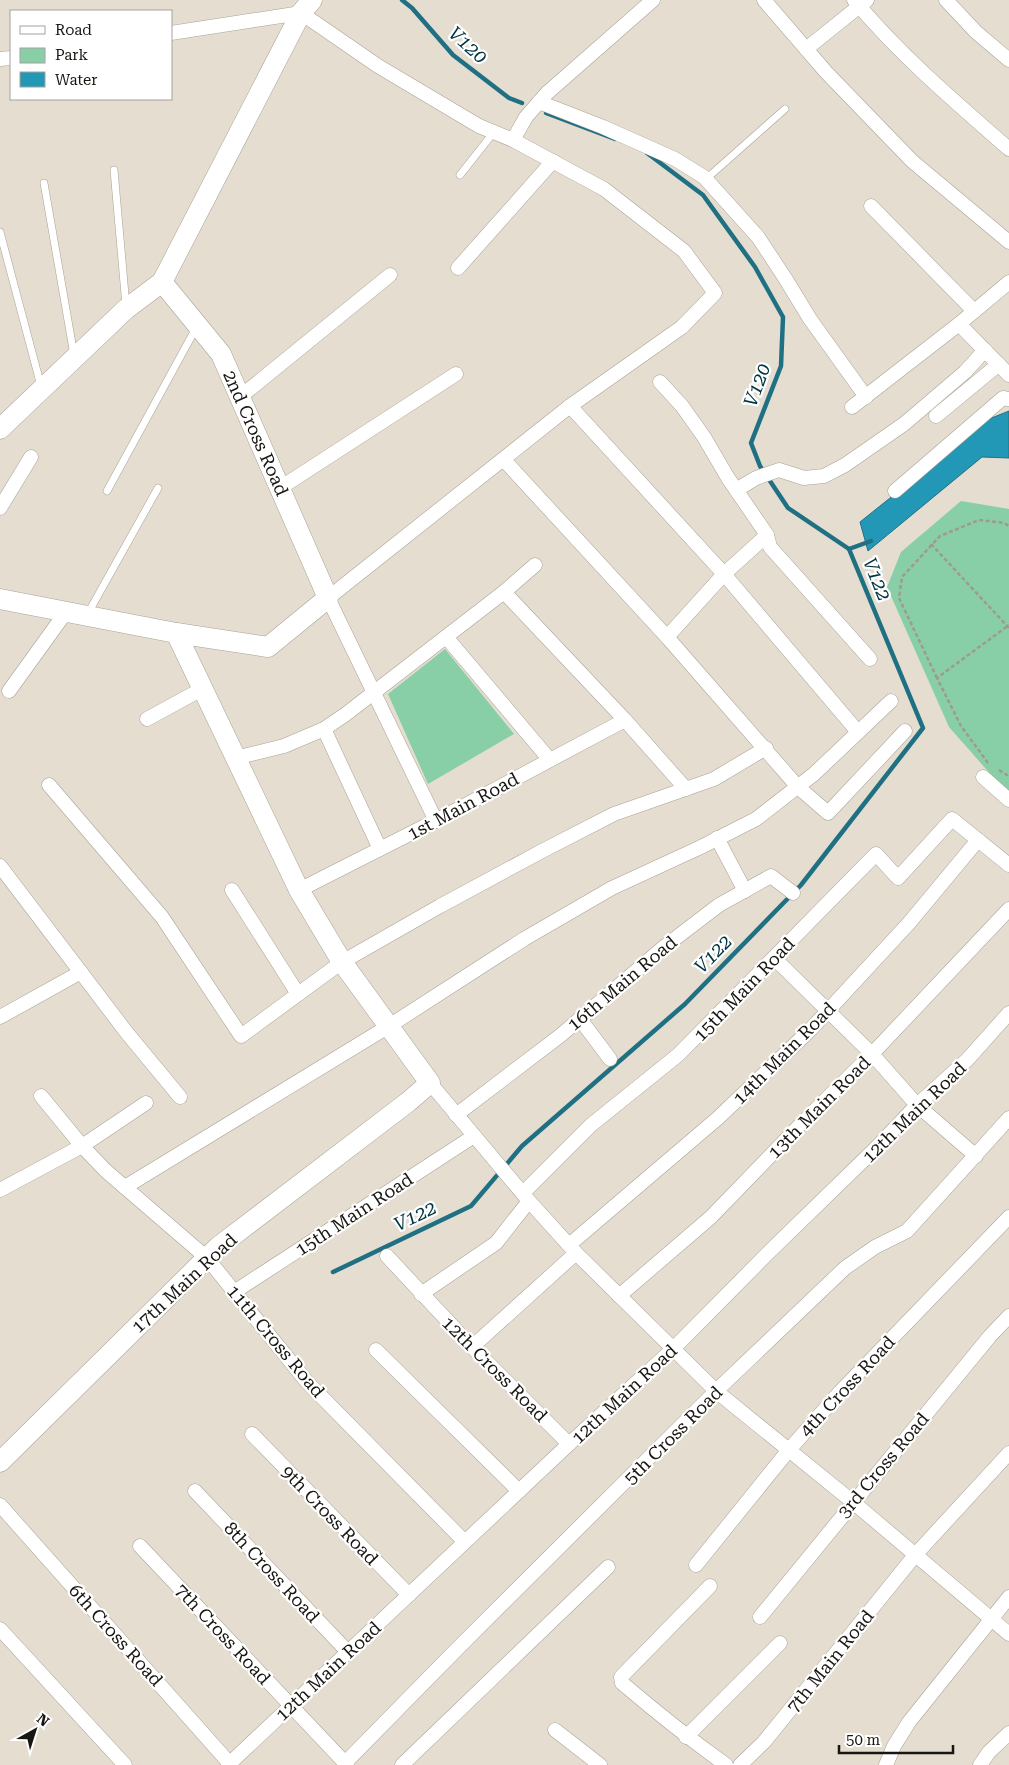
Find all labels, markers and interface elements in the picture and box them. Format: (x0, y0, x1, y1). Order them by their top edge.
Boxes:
legend (10, 10, 172, 100)
text: Road (55, 21, 92, 39)
water label: V120 (444, 22, 492, 69)
text: Park (55, 46, 89, 64)
text: Water (55, 71, 97, 89)
water label: V120 (739, 360, 776, 410)
street label: 2nd Cross Road (219, 367, 293, 499)
water label: V122 (858, 554, 896, 604)
street label: 1st Main Road (404, 768, 523, 844)
water label: V122 (689, 930, 737, 978)
street label: 16th Main Road (563, 931, 681, 1035)
street label: 15th Main Road (689, 932, 799, 1045)
street label: 14th Main Road (729, 997, 840, 1108)
street label: 13th Main Road (764, 1051, 875, 1162)
street label: 12th Main Road (858, 1057, 971, 1167)
street label: 15th Main Road (291, 1168, 417, 1260)
water label: V122 (390, 1196, 440, 1236)
street label: 17th Main Road (127, 1229, 241, 1337)
street label: 11th Cross Road (223, 1281, 329, 1402)
street label: 12th Cross Road (438, 1312, 552, 1426)
street label: 4th Cross Road (795, 1331, 899, 1441)
street label: 12th Main Road (567, 1340, 681, 1448)
street label: 5th Cross Road (620, 1381, 727, 1488)
street label: 3rd Cross Road (833, 1408, 933, 1522)
street label: 9th Cross Road (277, 1461, 383, 1569)
street label: 8th Cross Road (220, 1517, 324, 1627)
street label: 7th Cross Road (171, 1579, 275, 1689)
street label: 6th Cross Road (65, 1580, 168, 1691)
street label: 7th Main Road (782, 1605, 878, 1717)
street label: 12th Main Road (271, 1617, 385, 1725)
north arrow (10, 1705, 60, 1755)
text: N (34, 1710, 53, 1730)
scale bar (839, 1722, 953, 1754)
text: 50 m (846, 1731, 881, 1749)

